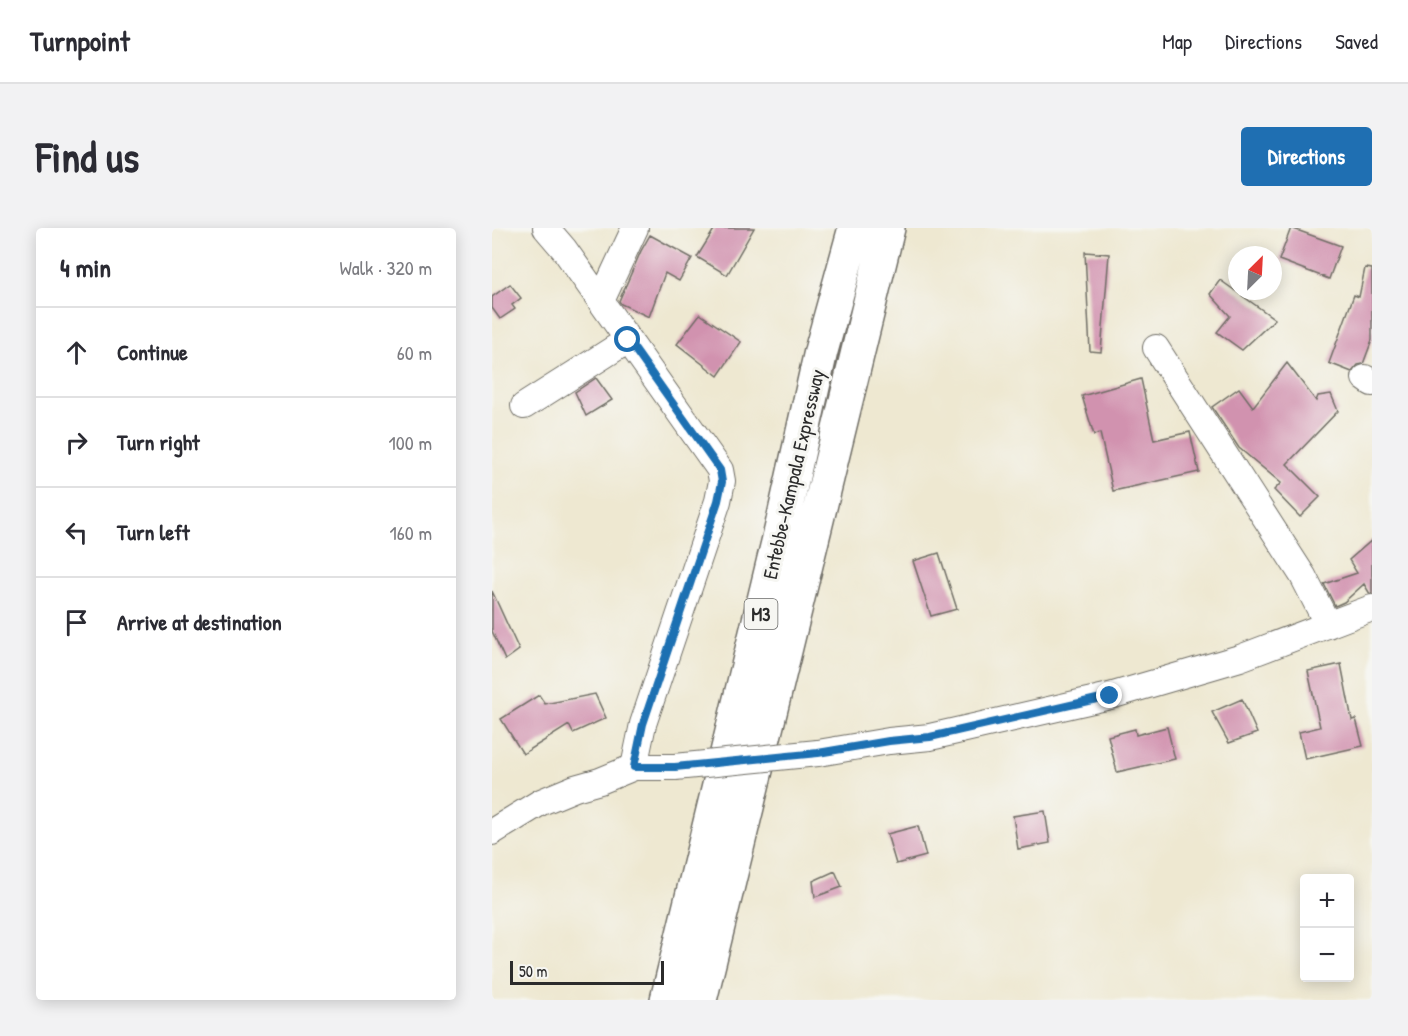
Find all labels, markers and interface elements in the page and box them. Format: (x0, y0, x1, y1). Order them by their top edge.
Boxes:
text: Turnpoint (30, 22, 130, 60)
text: Map (1162, 27, 1192, 56)
text: Directions (1225, 27, 1302, 56)
text: Saved (1335, 27, 1378, 56)
button: Directions (1241, 127, 1372, 186)
text: Find us (36, 128, 139, 185)
north arrow (1228, 246, 1282, 300)
text: 4 min (60, 250, 111, 285)
text: Walk · 320 m (340, 254, 432, 281)
route start (614, 326, 640, 352)
icon: ahead (60, 336, 93, 369)
text: Continue (117, 337, 188, 367)
text: 60 m (397, 339, 432, 366)
street label: Entebbe–Kampala Expressway (756, 366, 830, 582)
icon: right (60, 426, 93, 459)
text: Turn right (117, 427, 200, 457)
text: 100 m (389, 429, 432, 456)
icon: left (60, 516, 93, 549)
text: Turn left (117, 517, 190, 547)
text: 160 m (390, 519, 432, 546)
road number: M3 (744, 599, 778, 629)
icon: arrive (60, 606, 93, 639)
text: Arrive at destination (117, 607, 282, 637)
route end (1096, 682, 1122, 708)
map controls (1300, 874, 1354, 982)
button: + (1300, 874, 1354, 928)
button: − (1300, 928, 1354, 982)
scale bar (510, 958, 664, 986)
text: 50 m (519, 960, 548, 982)

